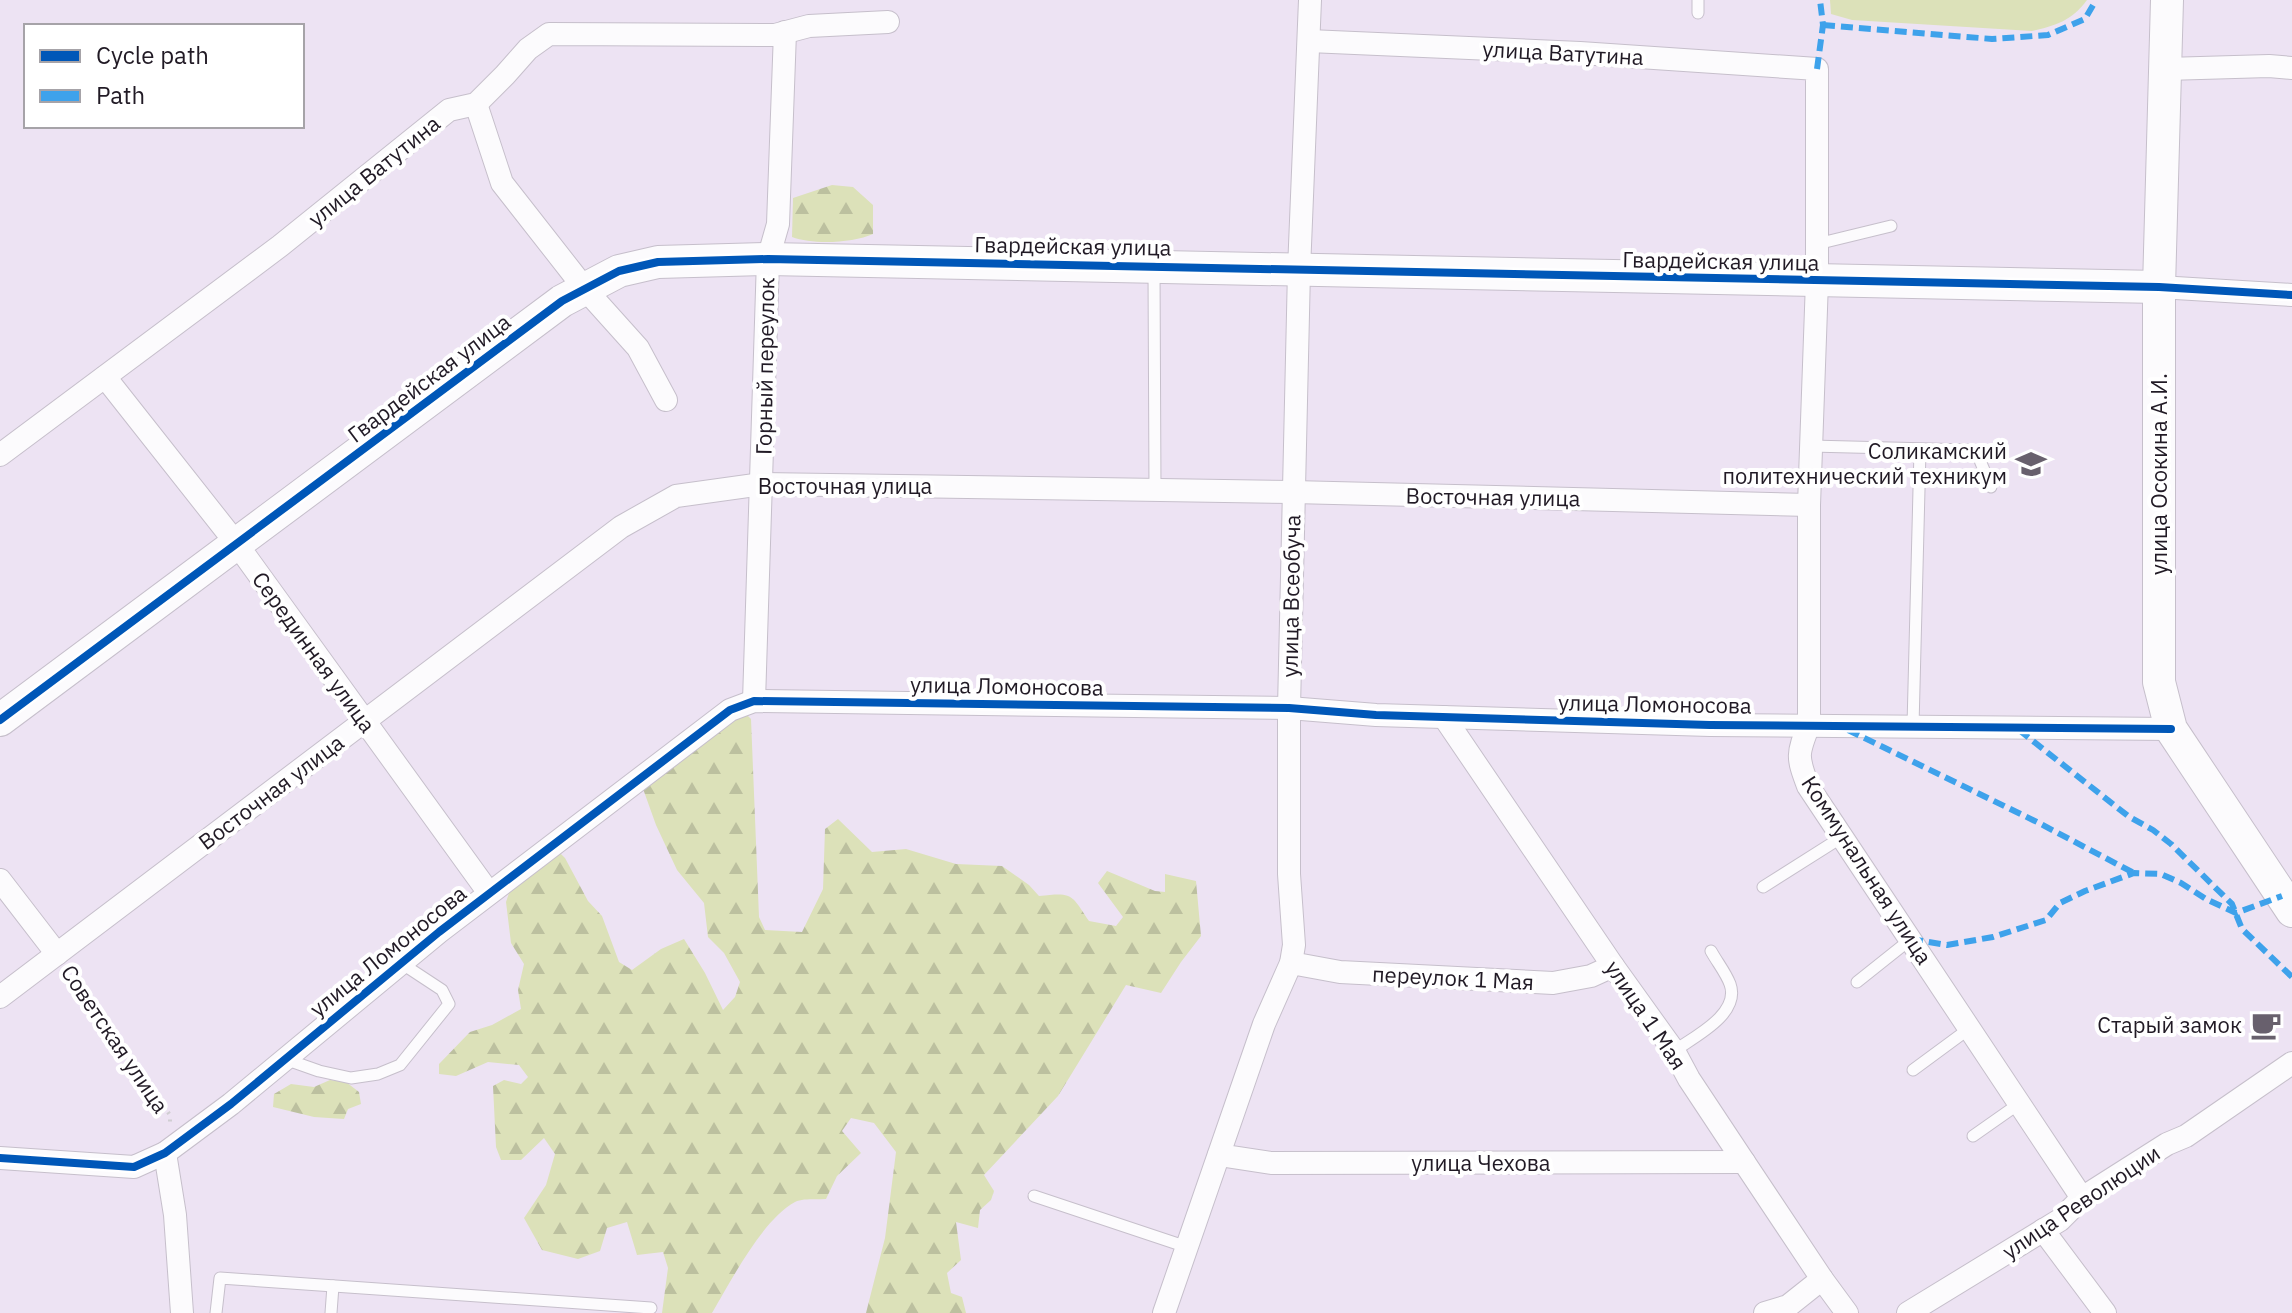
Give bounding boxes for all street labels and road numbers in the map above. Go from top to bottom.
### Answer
street label: улица Ватутина [1482,34,1645,71]
street label: улица Ватутина [302,108,446,233]
street label: Гвардейская улица [974,229,1172,262]
street label: Гвардейская улица [1622,244,1820,277]
street label: Горный переулок [748,277,781,455]
street label: Гвардейская улица [341,307,516,448]
street label: улица Осокина А.И. [2144,373,2173,575]
street label: Восточная улица [758,471,933,500]
street label: Восточная улица [1405,480,1581,513]
street label: улица Всеобуча [1275,514,1306,678]
street label: Серединная улица [246,565,383,738]
street label: улица Ломоносова [910,669,1104,702]
street label: улица Ломоносова [1558,687,1752,720]
street label: Восточная улица [192,727,349,856]
street label: Коммунальная улица [1796,770,1939,970]
street label: улица Ломоносова [303,878,472,1023]
street label: улица 1 Мая [1599,954,1694,1075]
street label: Советская улица [55,959,176,1119]
street label: переулок 1 Мая [1371,959,1535,996]
street label: улица Революции [1996,1138,2165,1265]
street label: улица Чехова [1411,1148,1551,1177]

